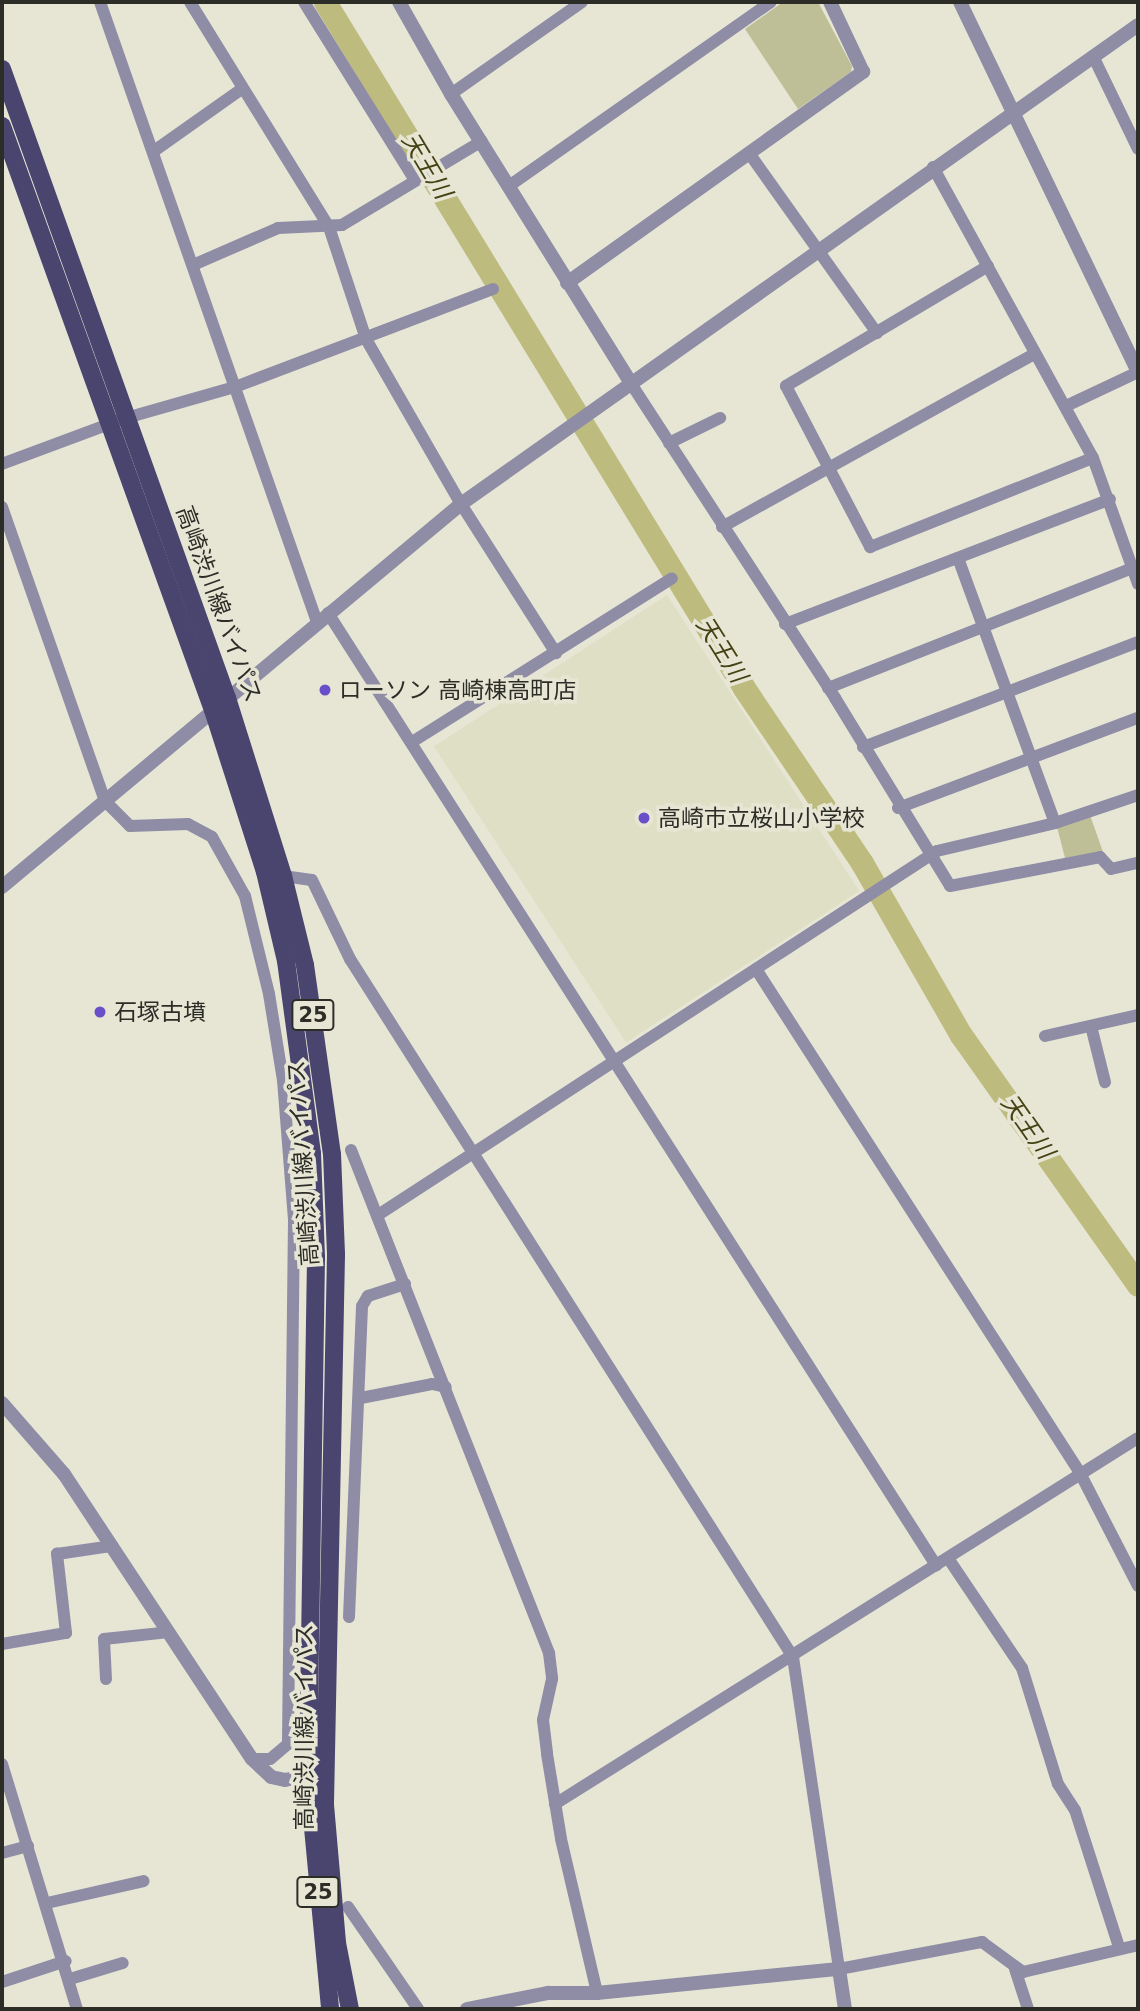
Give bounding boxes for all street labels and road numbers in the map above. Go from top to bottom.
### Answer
street label: 高崎渋川線バイパス [171,502,267,706]
road number: 25 [290,998,336,1032]
street label: 高崎渋川線バイパス [282,1059,324,1267]
street label: 高崎渋川線バイパス [290,1624,318,1830]
road number: 25 [295,1874,341,1910]

